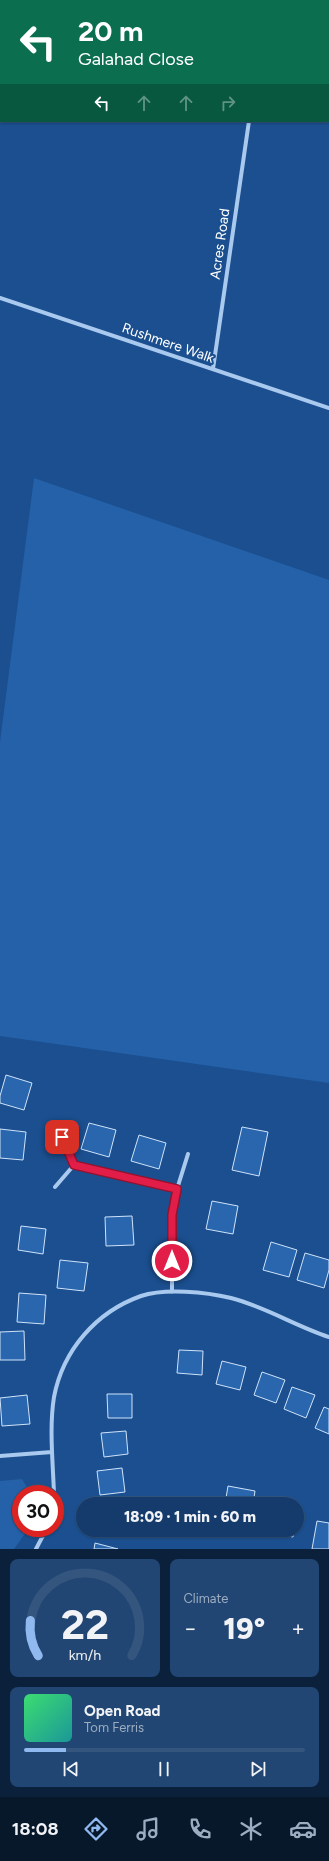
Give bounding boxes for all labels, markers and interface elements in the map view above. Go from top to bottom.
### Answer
text: 20 m [78,14,143,48]
icon: left [12,16,64,68]
text: Galahad Close [78,48,194,70]
icon: left [91,92,113,114]
icon: ahead [133,92,155,114]
icon: ahead [175,92,197,114]
icon: right [217,92,239,114]
street label: Acres Road [207,207,233,281]
street label: Rushmere Walk [120,319,216,367]
pin [45,1120,79,1154]
icon: arrive [51,1126,73,1148]
position arrow [151,1240,193,1282]
speed limit sign: 30 [12,1485,64,1537]
text: 18:09 · 1 min · 60 m [124,1508,256,1526]
text: Climate [184,1591,228,1606]
text: 22 [61,1599,109,1649]
text: 19° [223,1610,265,1647]
text: − [184,1615,197,1642]
text: + [291,1615,305,1642]
text: km/h [68,1646,101,1664]
text: Open Road [84,1702,161,1720]
text: Tom Ferris [84,1720,144,1735]
icon: previous [60,1758,82,1780]
icon: pause [153,1758,175,1780]
icon: next [247,1758,269,1780]
icon: directions [82,1815,110,1843]
icon: music [134,1815,162,1843]
icon: phone [186,1815,214,1843]
icon: climate [237,1815,265,1843]
icon: car [289,1815,317,1843]
text: 18:08 [12,1818,59,1840]

